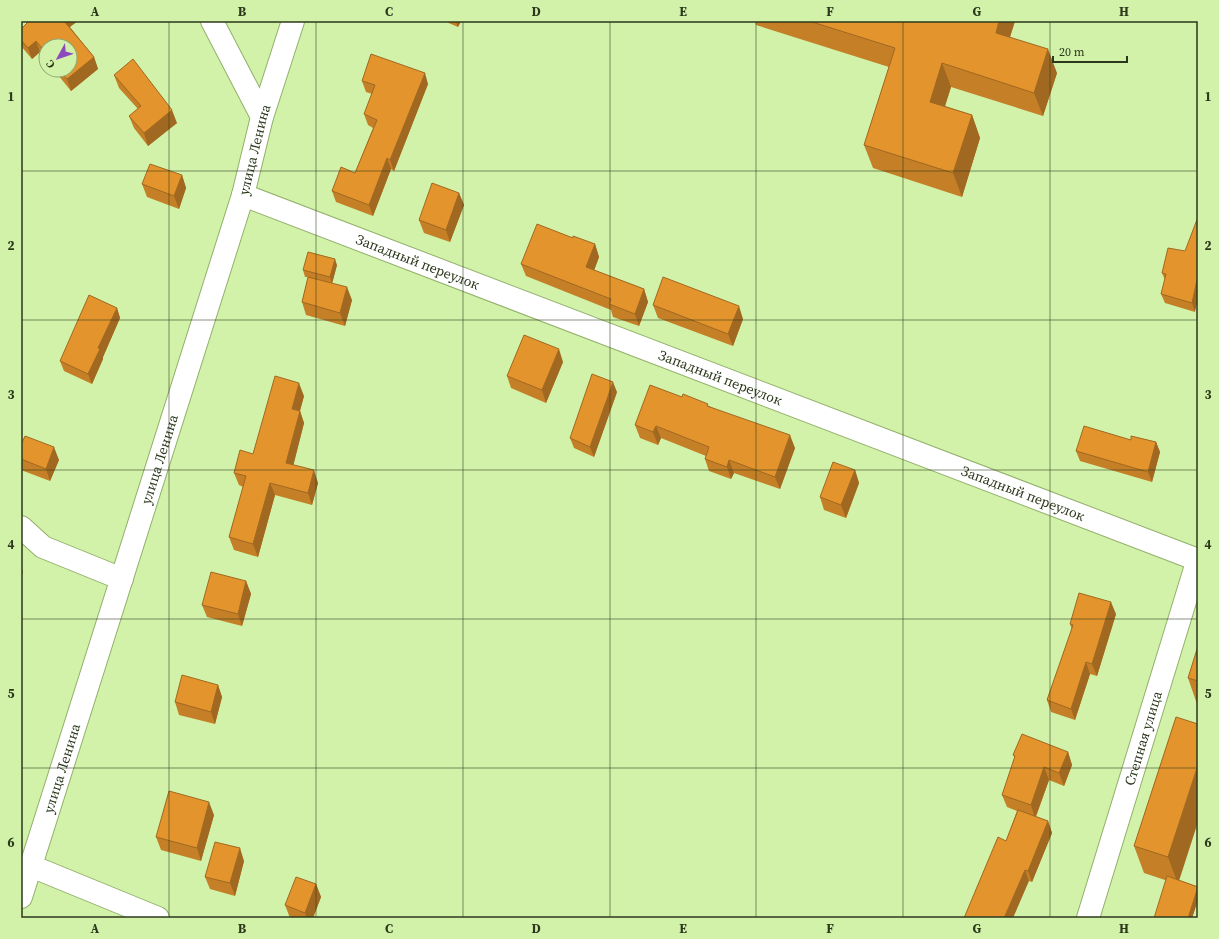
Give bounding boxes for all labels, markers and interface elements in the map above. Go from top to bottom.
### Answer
text: A [91,3,100,20]
text: B [238,3,247,20]
text: C [385,3,393,20]
text: D [531,3,541,20]
text: E [679,3,687,20]
text: F [826,3,834,20]
text: G [973,3,982,20]
text: H [1119,3,1129,20]
north arrow [38,38,78,78]
scale bar [1053,38,1127,64]
text: 20 m [1059,44,1085,60]
text: С [43,57,59,72]
text: 1 [7,88,15,105]
text: 1 [1204,88,1212,105]
street label: улица Ленина [233,101,276,197]
street label: Западный переулок [353,229,483,295]
text: 2 [7,237,15,254]
text: 2 [1204,237,1212,254]
street label: Западный переулок [656,345,785,410]
text: 3 [7,386,15,403]
text: 3 [1204,386,1212,403]
street label: улица Ленина [136,411,183,507]
street label: Западный переулок [958,460,1088,526]
text: 4 [7,536,15,553]
text: 4 [1204,536,1212,553]
text: 5 [7,685,15,702]
text: 5 [1204,685,1212,702]
street label: Степная улица [1119,688,1167,788]
street label: улица Ленина [38,720,86,816]
text: 6 [7,834,15,851]
text: 6 [1204,834,1212,851]
text: A [91,920,100,937]
text: B [238,920,247,937]
text: C [385,920,393,937]
text: D [531,920,541,937]
text: E [679,920,687,937]
text: F [826,920,834,937]
text: G [973,920,982,937]
text: H [1119,920,1129,937]

